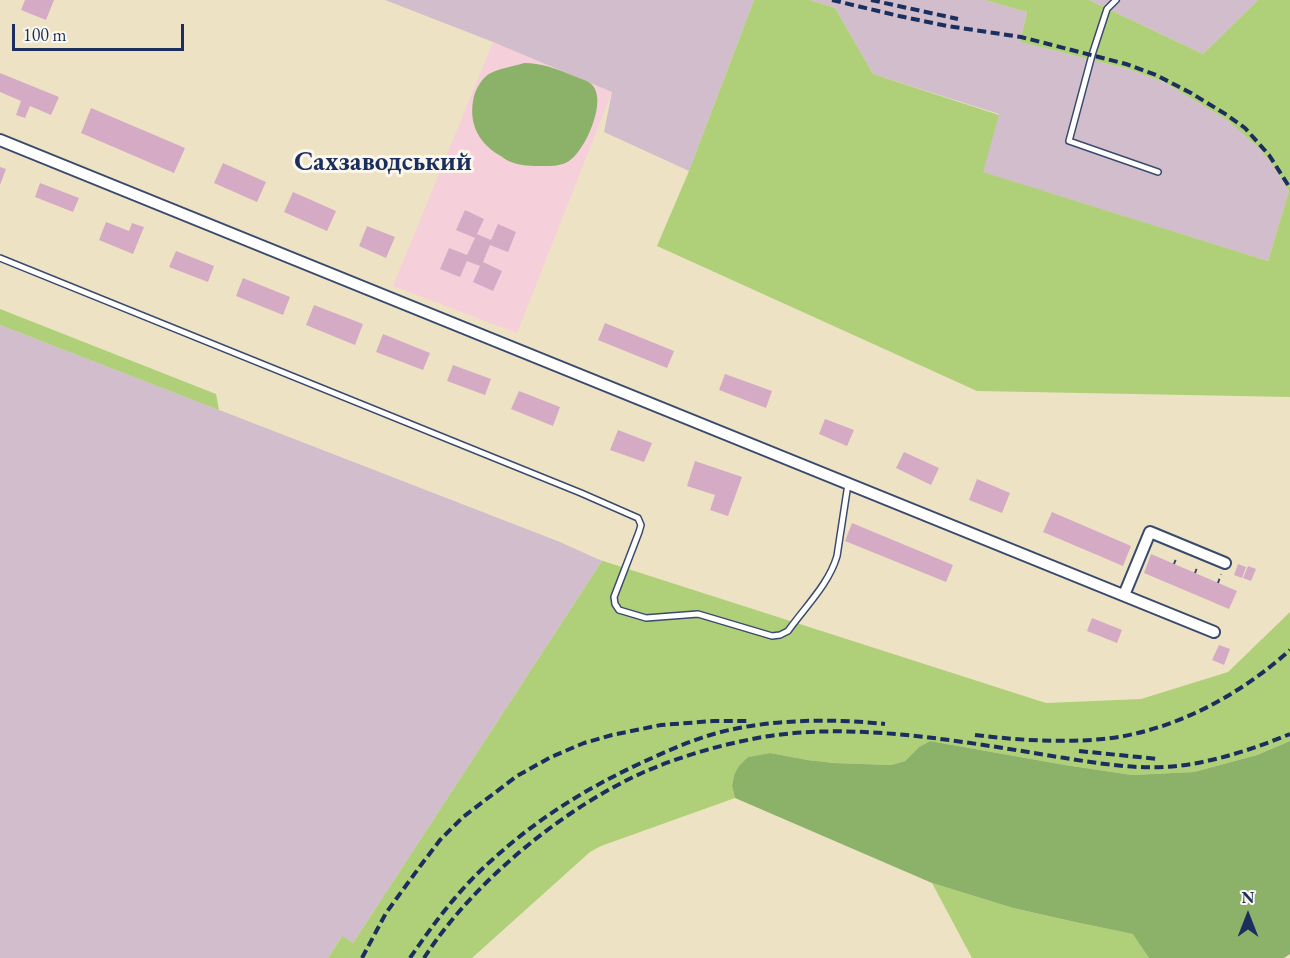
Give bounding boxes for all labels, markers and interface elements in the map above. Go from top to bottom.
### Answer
scale bar [15,12,188,50]
text: 100 m [23,23,67,46]
district label: Сахзаводський [294,147,472,179]
north arrow [1218,886,1278,946]
text: N [1242,887,1254,908]

